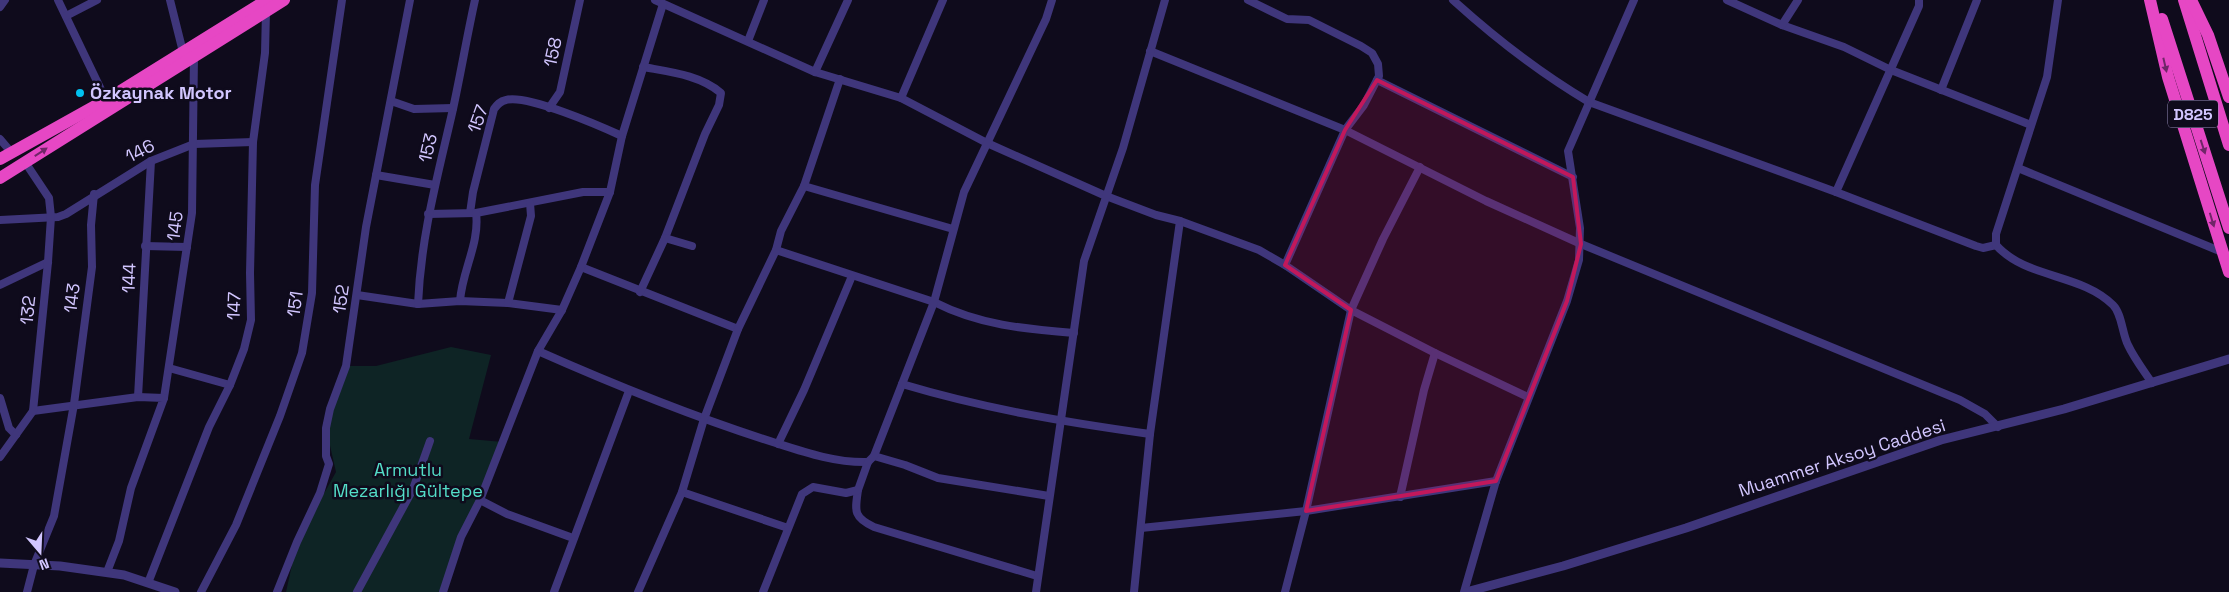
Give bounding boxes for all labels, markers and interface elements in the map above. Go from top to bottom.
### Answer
street label: 158 [538,35,567,69]
one-way arrow [2161,57,2169,72]
place label: Özkaynak Motor [90,81,232,104]
marker: Özkaynak Motor [74,87,86,99]
road number: D825 [2168,100,2218,128]
street label: 157 [462,102,493,136]
street label: 153 [413,131,442,165]
street label: 146 [121,134,158,168]
one-way arrow [2200,139,2207,154]
one-way arrow [34,147,48,157]
street label: 145 [161,210,188,242]
one-way arrow [2209,213,2217,228]
street label: 144 [116,263,141,293]
street label: 143 [58,282,85,314]
street label: 152 [327,283,354,315]
street label: 151 [281,290,308,318]
street label: 147 [222,291,245,321]
street label: 132 [15,294,40,326]
street label: Muammer Aksoy Caddesi [1735,413,1948,502]
park label: Armutlu Mezarlığı Gültepe [333,458,483,502]
north arrow [15,527,65,577]
text: N [37,554,52,574]

